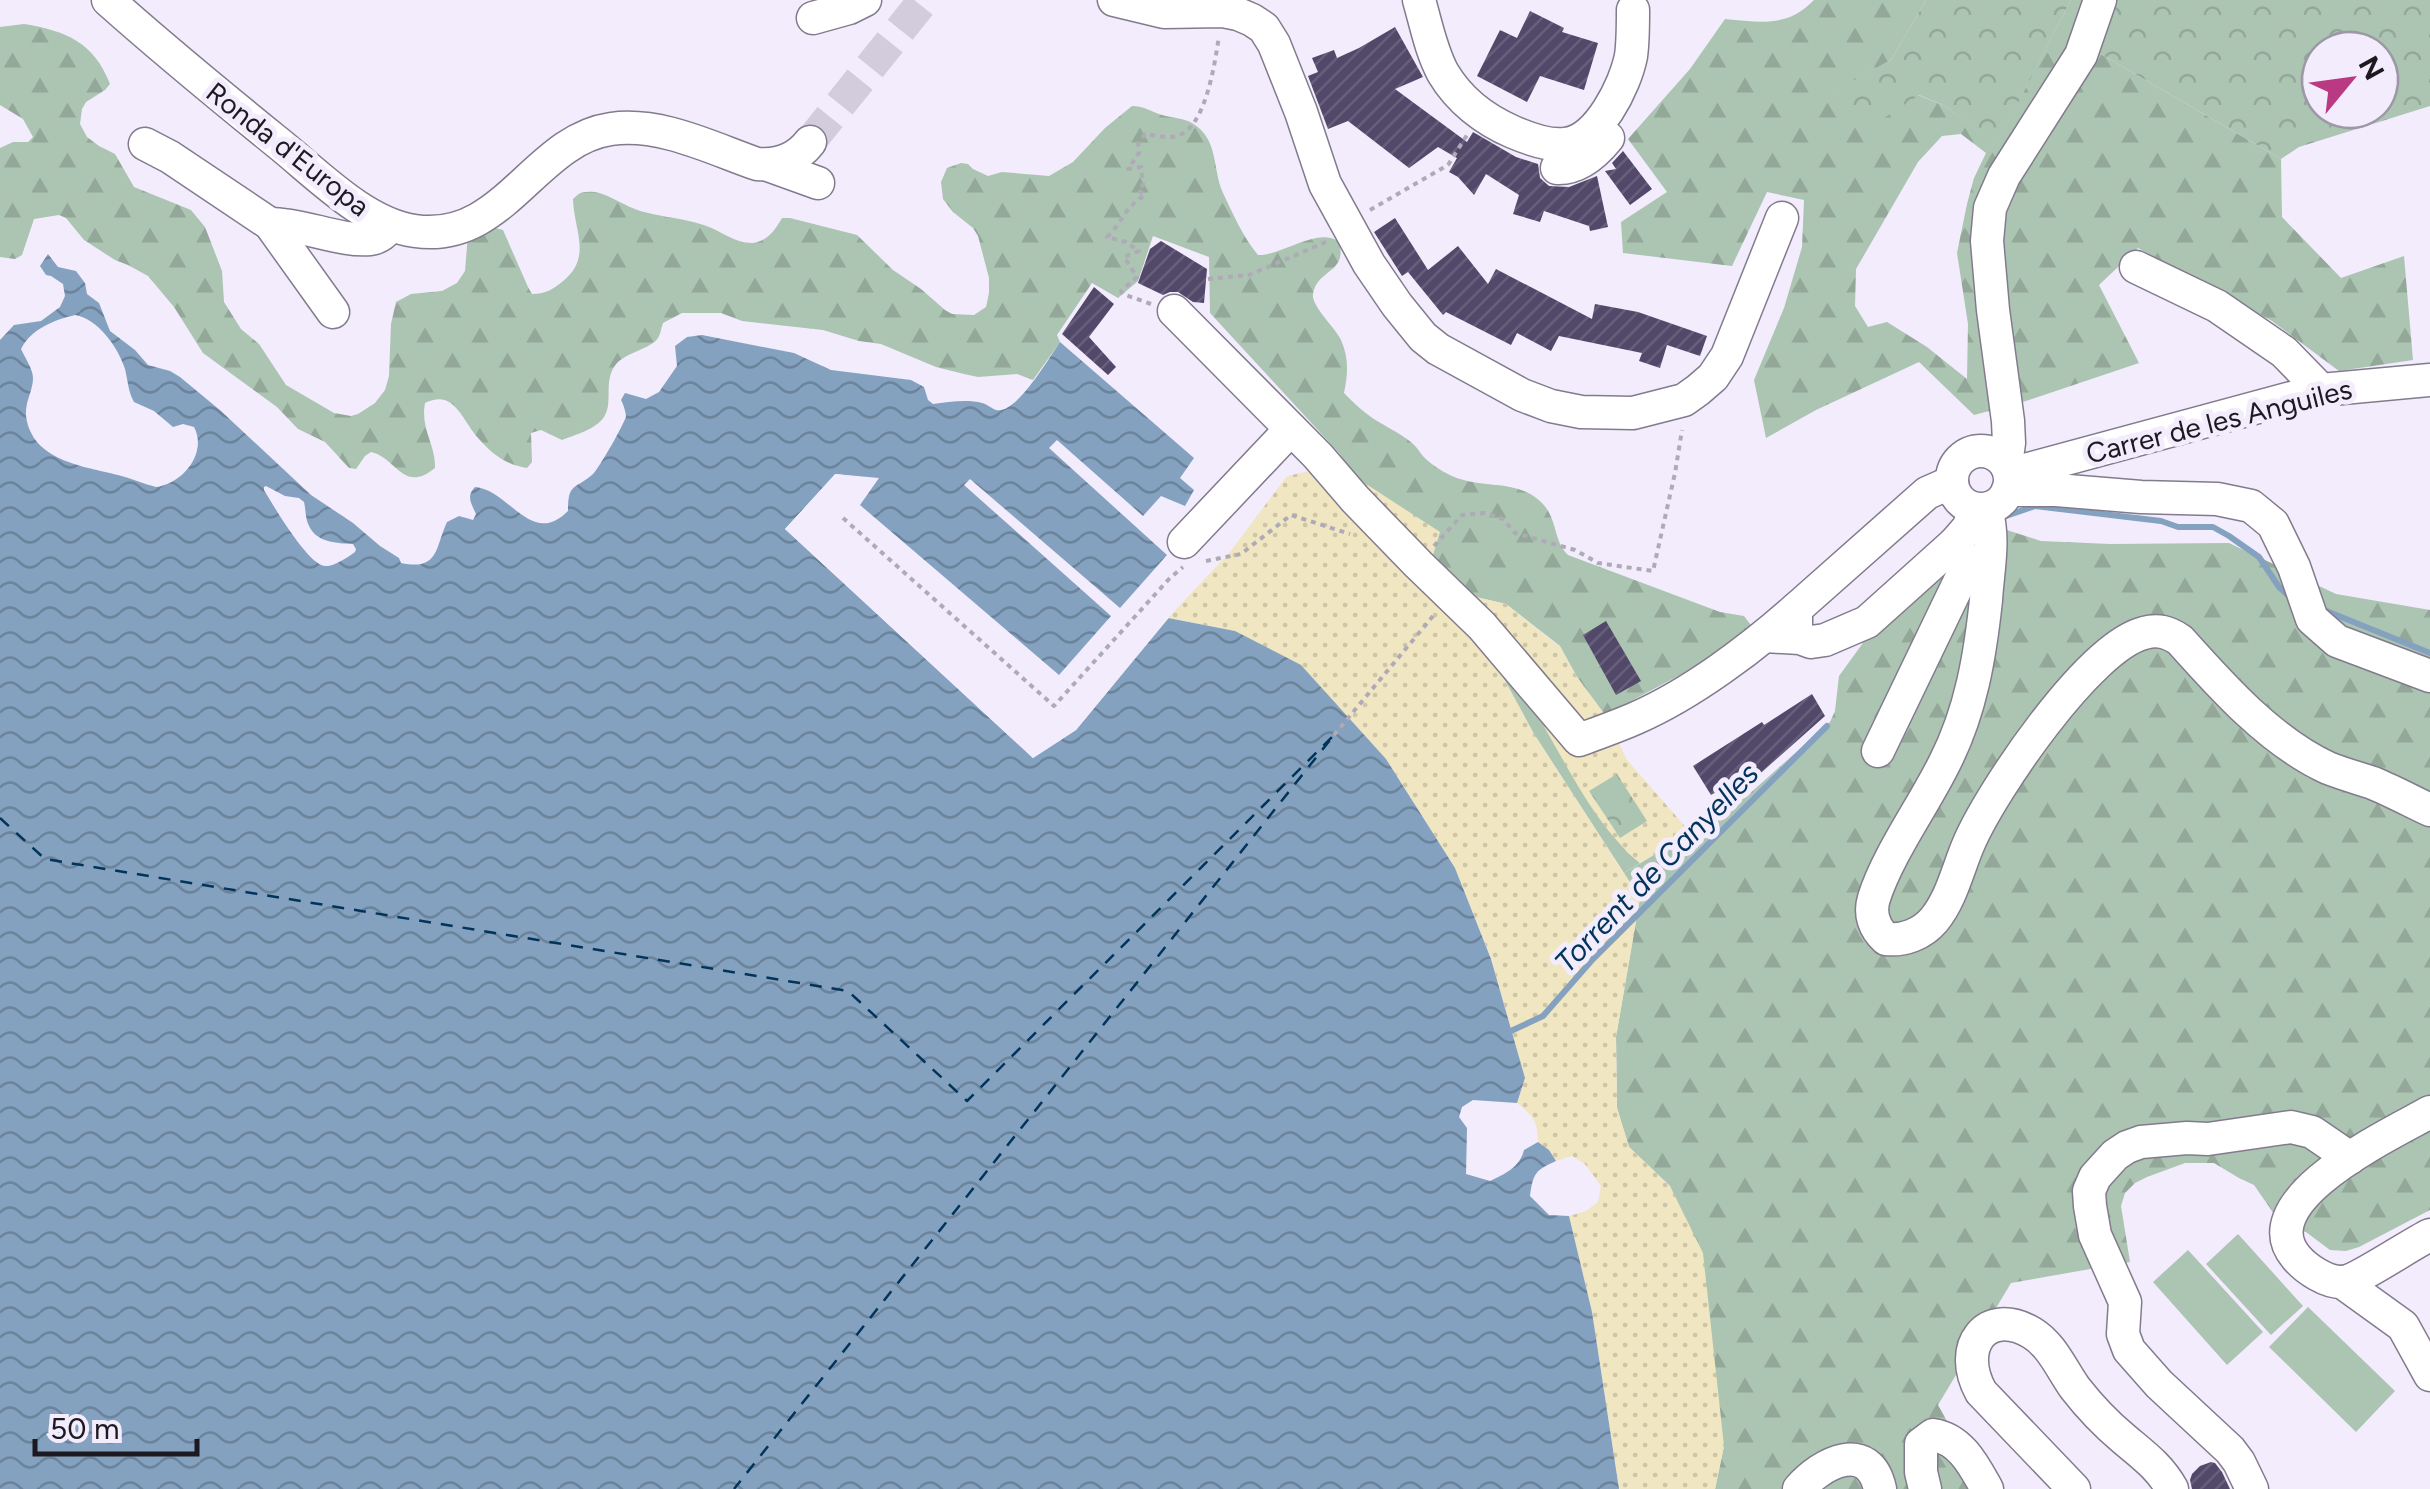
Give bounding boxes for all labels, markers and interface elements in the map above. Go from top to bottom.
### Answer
north arrow [2300,30,2400,130]
text: N [2352,50,2392,86]
street label: Ronda d'Europa [200,75,376,223]
street label: Carrer de les Anguiles [2083,372,2355,470]
water label: Torrent de Canyelles [1547,755,1766,980]
scale bar [35,1394,198,1456]
text: 50 m [50,1410,119,1447]

